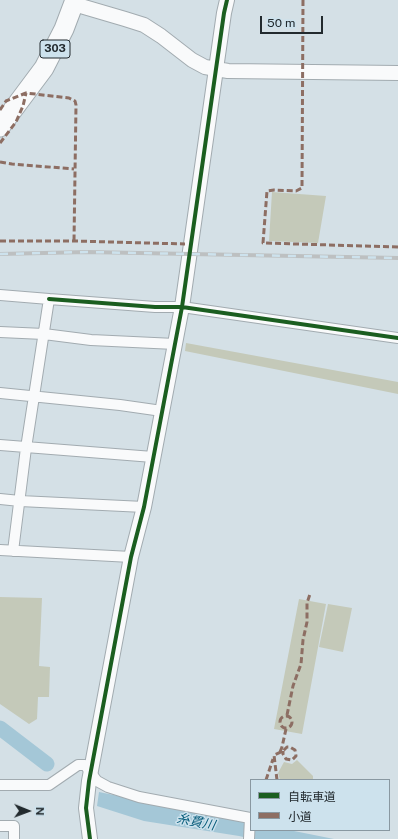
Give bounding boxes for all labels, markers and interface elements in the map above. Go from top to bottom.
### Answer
scale bar [262,8,325,34]
text: 50 m [267,16,295,30]
road number: 303 [40,40,70,58]
legend [250,779,390,831]
text: 自転車道 [288,790,336,804]
north arrow [8,791,48,831]
text: N [34,807,46,816]
text: 小道 [288,810,312,824]
water label: 糸貫川 [175,811,217,833]

